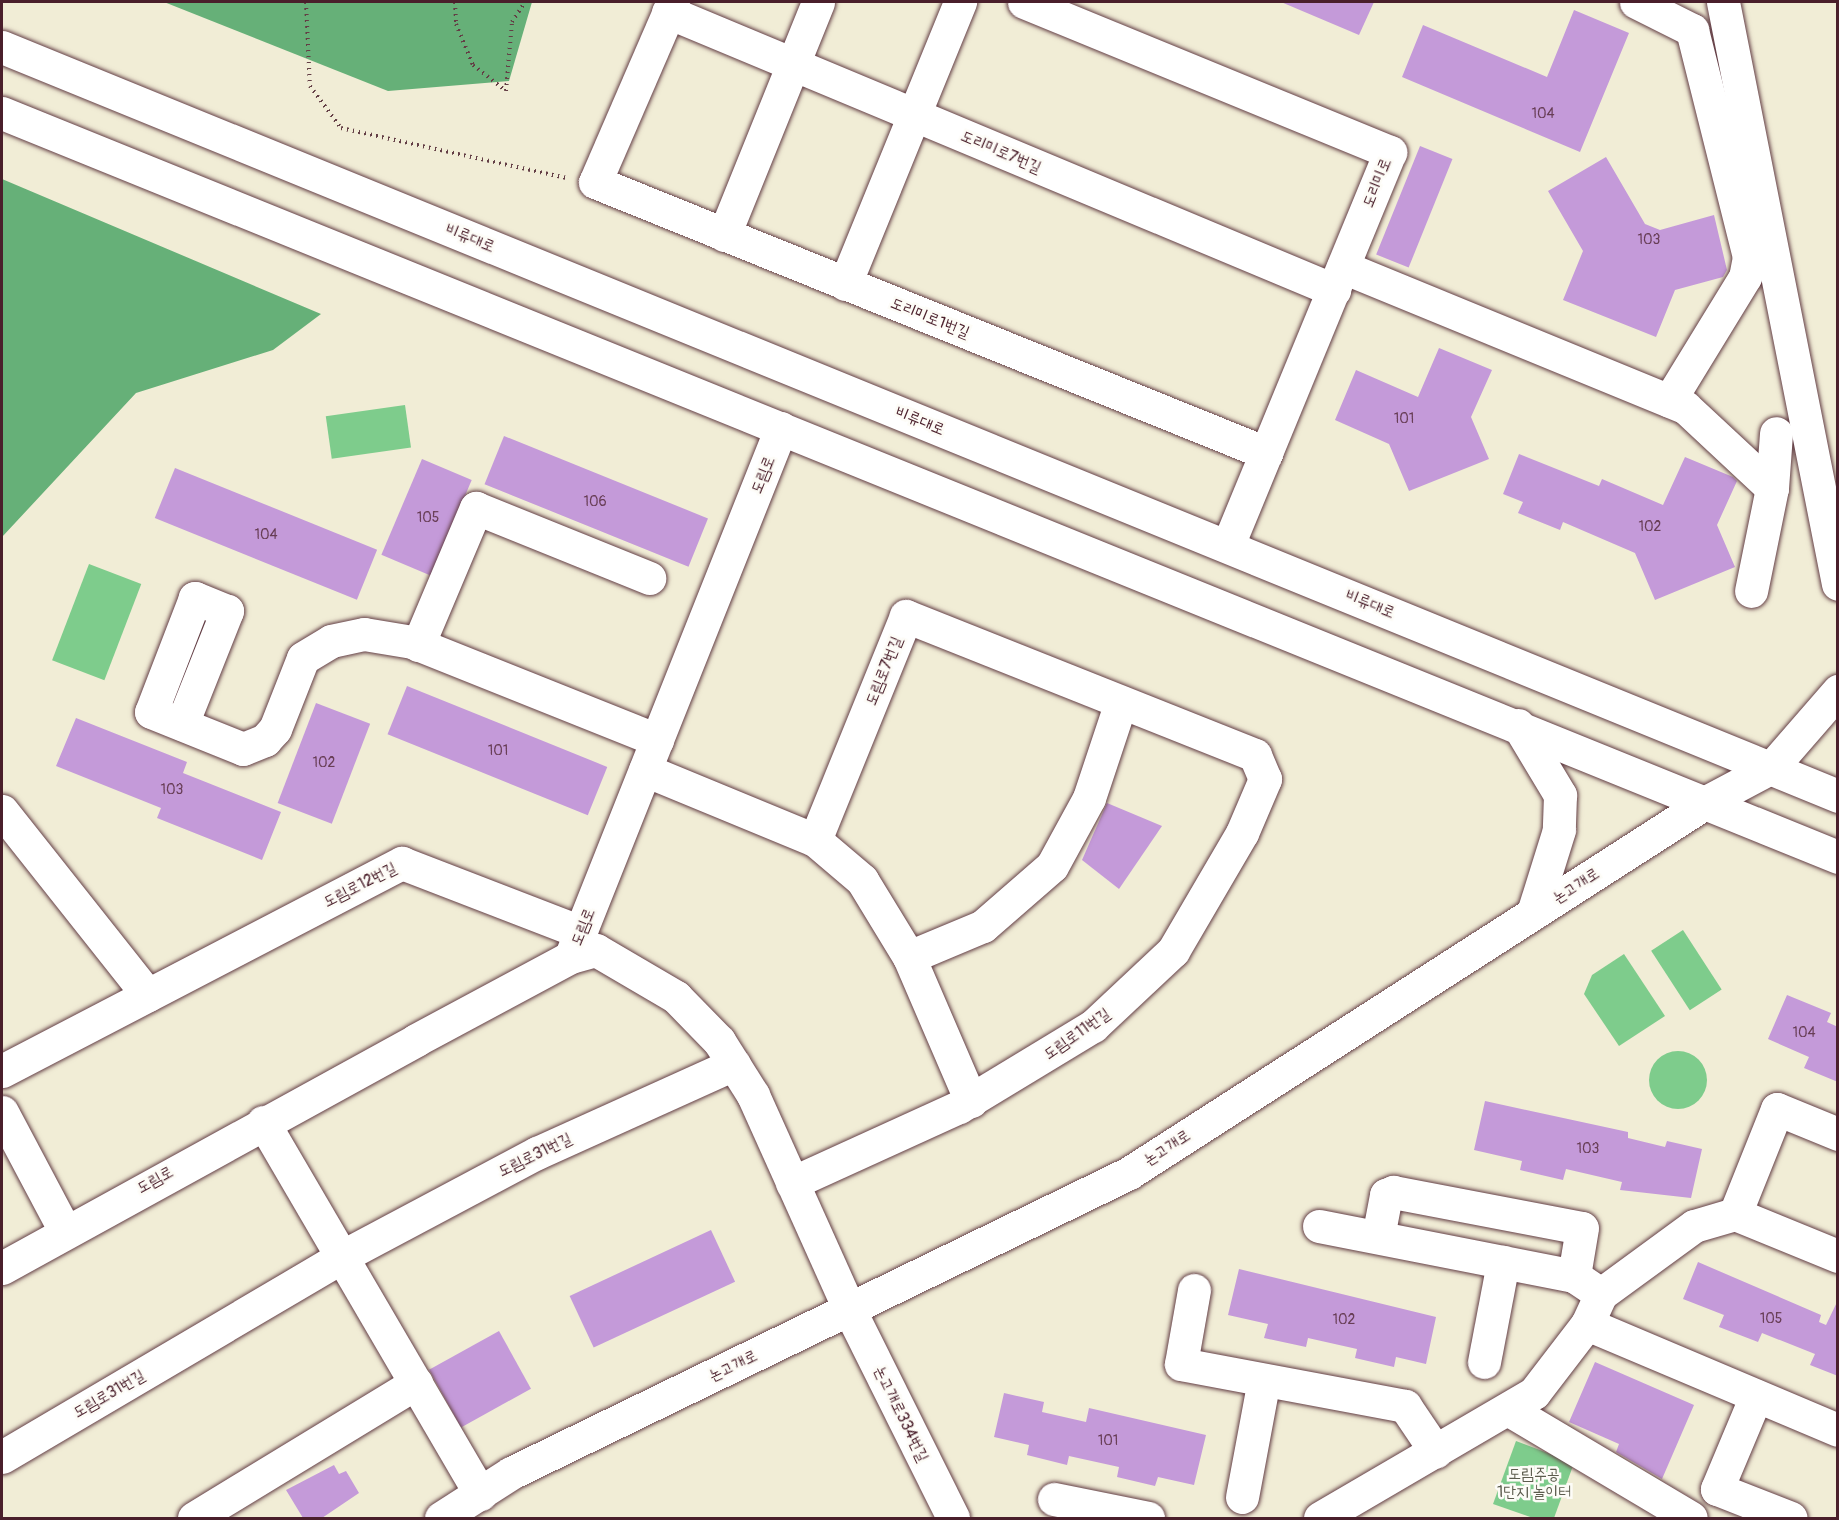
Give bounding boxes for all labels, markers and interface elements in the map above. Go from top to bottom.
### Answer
house number: 104 [1531,106,1555,122]
street label: 도리미로7번길 [958,126,1044,178]
street label: 도리미로 [1358,156,1396,210]
street label: 비류대로 [443,219,497,257]
house number: 103 [1638,232,1660,248]
street label: 도리미로1번길 [888,293,972,343]
street label: 비류대로 [893,402,947,440]
house number: 101 [1394,411,1414,427]
street label: 도림로 [747,453,779,497]
house number: 106 [583,494,607,510]
house number: 105 [417,510,439,526]
house number: 102 [1639,519,1661,535]
house number: 104 [254,527,278,543]
street label: 비류대로 [1343,585,1397,623]
street label: 도림로7번길 [861,634,907,708]
house number: 101 [488,743,508,759]
house number: 102 [313,755,335,771]
house number: 103 [161,782,183,798]
street label: 도림로12번길 [320,858,400,912]
street label: 논고개로 [1549,864,1603,908]
street label: 도림로 [567,905,599,949]
street label: 도림로11번길 [1040,1004,1114,1064]
house number: 104 [1792,1025,1816,1041]
street label: 논고개로 [1140,1126,1194,1170]
street label: 도림로31번길 [495,1129,575,1181]
house number: 103 [1577,1141,1599,1157]
street label: 도림로 [133,1162,177,1198]
house number: 105 [1760,1311,1782,1327]
house number: 102 [1333,1312,1355,1328]
street label: 논고개로 [706,1346,760,1386]
street label: 논고개로334번길 [869,1363,933,1465]
street label: 도림로31번길 [70,1366,148,1422]
house number: 101 [1098,1433,1118,1449]
park label: 도림주공 1단지 놀이터 [1497,1464,1571,1502]

